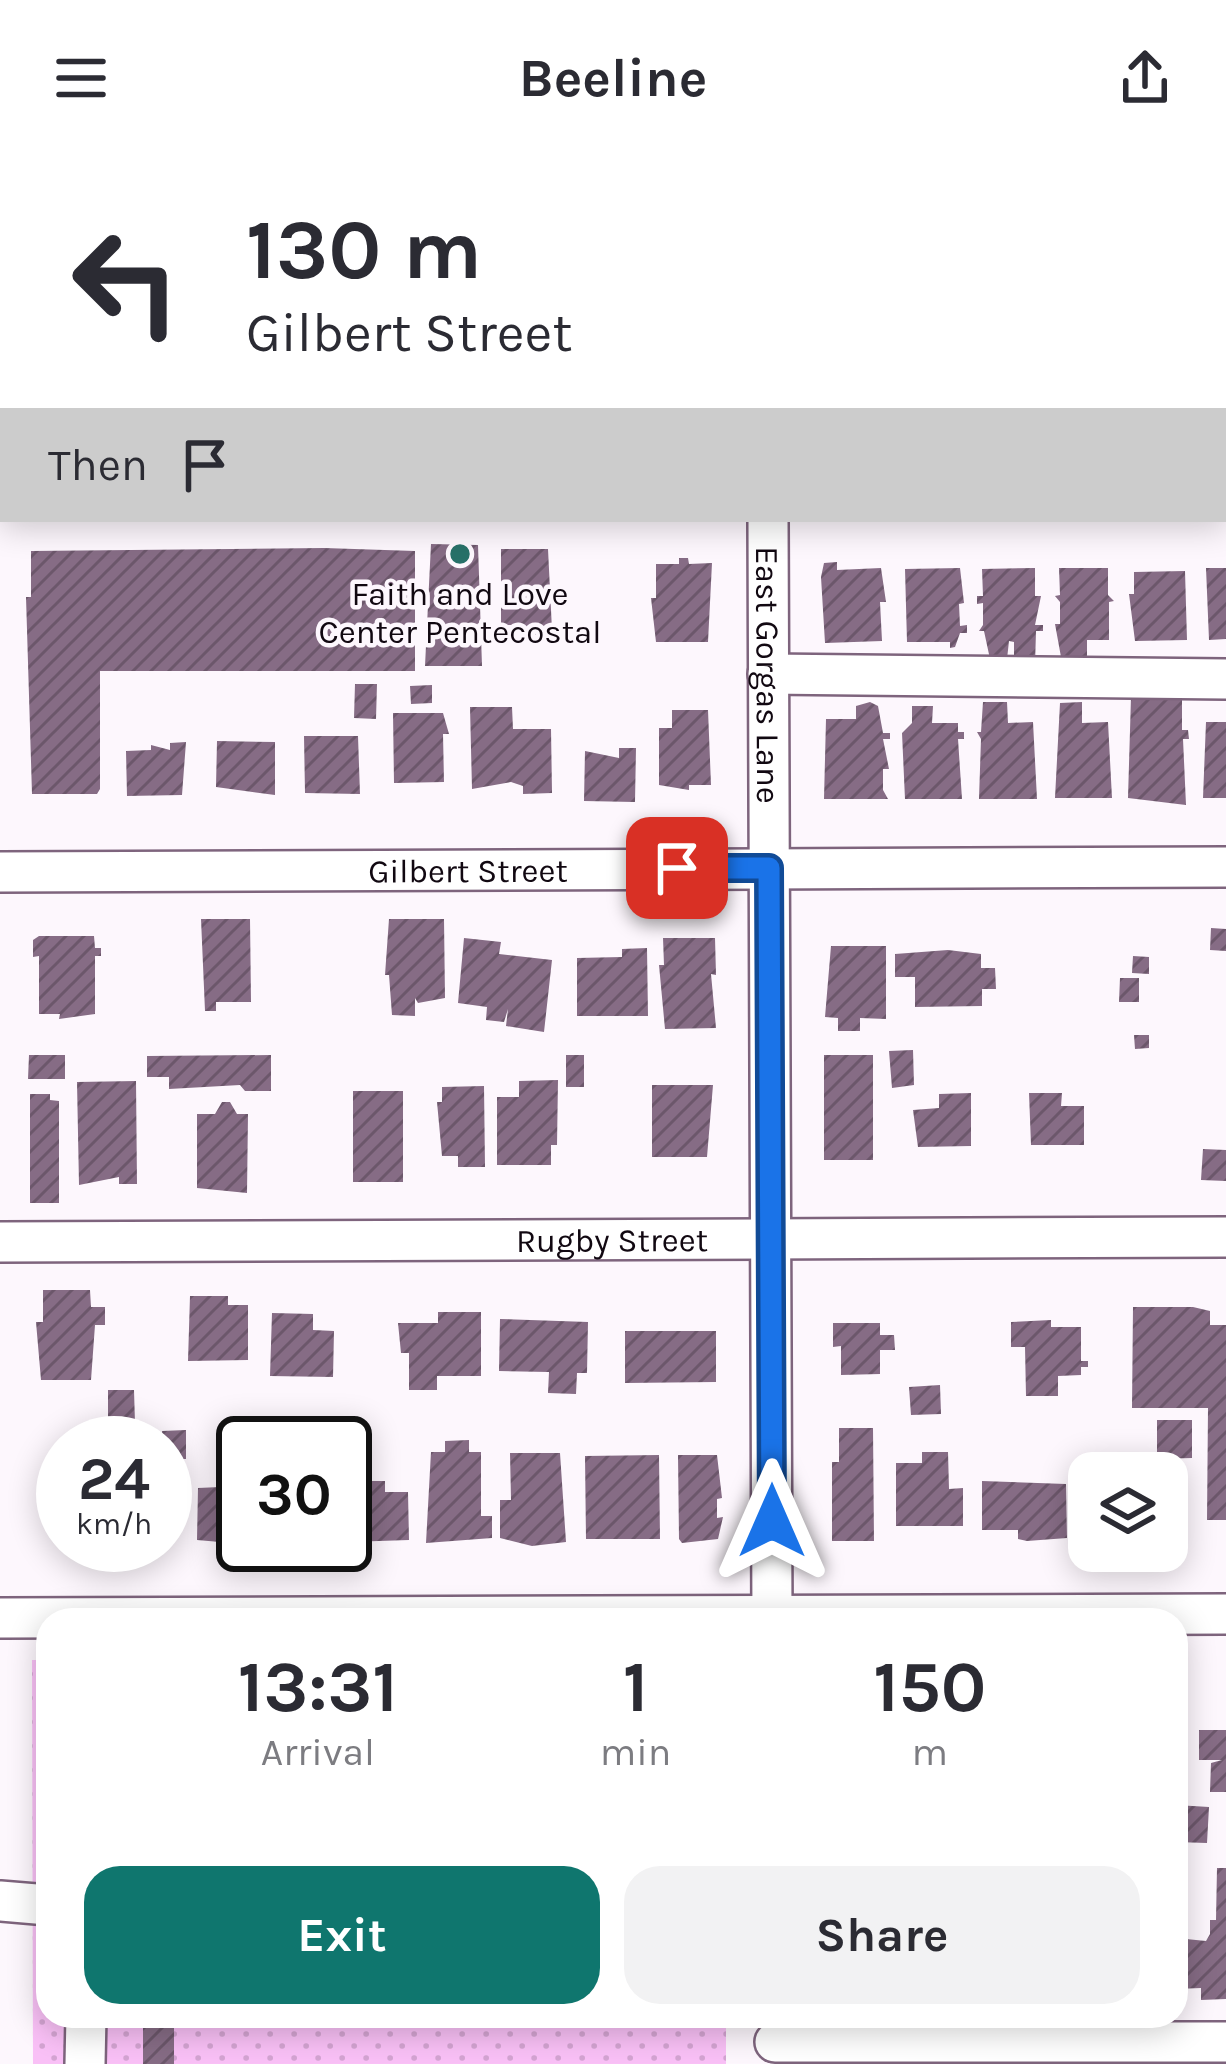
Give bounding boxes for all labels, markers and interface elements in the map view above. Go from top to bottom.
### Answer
icon: menu [48,45,114,111]
icon: share [1112,45,1178,111]
text: Beeline [519,46,707,110]
text: 130 m [246,201,482,299]
icon: left [48,204,204,360]
text: Gilbert Street [246,301,573,365]
icon: arrive [172,432,238,498]
text: Then [48,439,148,491]
marker: Faith and Love Center Pentecostal [447,541,473,567]
street label: East Gorgas Lane [748,546,787,804]
place label: Faith and Love Center Pentecostal [319,575,601,651]
pin [626,817,728,919]
icon: arrive [644,835,710,901]
street label: Gilbert Street [368,852,568,890]
street label: Rugby Street [516,1221,708,1260]
speed limit sign: 30 [216,1416,372,1572]
text: 24 [78,1444,150,1514]
map controls [1068,1452,1188,1572]
button: layers [1068,1452,1188,1572]
position arrow [709,1458,835,1584]
text: km/h [76,1506,152,1542]
text: 13:31 [238,1645,398,1729]
text: 1 [623,1645,648,1729]
text: 150 [873,1645,986,1729]
text: Arrival [261,1729,375,1775]
text: min [600,1729,671,1775]
text: m [911,1729,948,1775]
button: Exit [84,1866,600,2004]
button: Share [624,1866,1140,2004]

